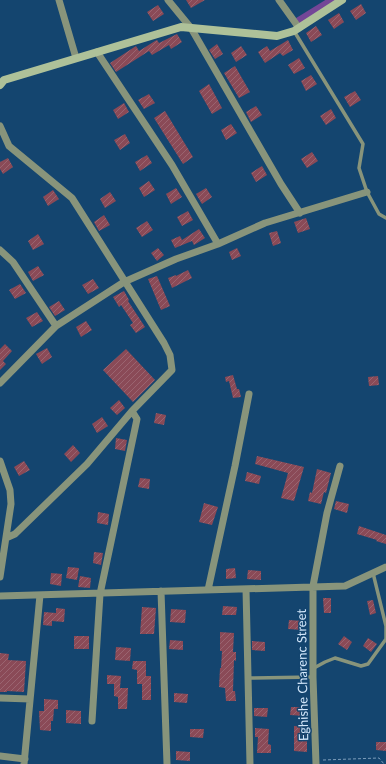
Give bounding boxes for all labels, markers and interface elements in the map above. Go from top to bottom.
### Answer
street label: Eghishe Charenc Street [293,608,311,741]

